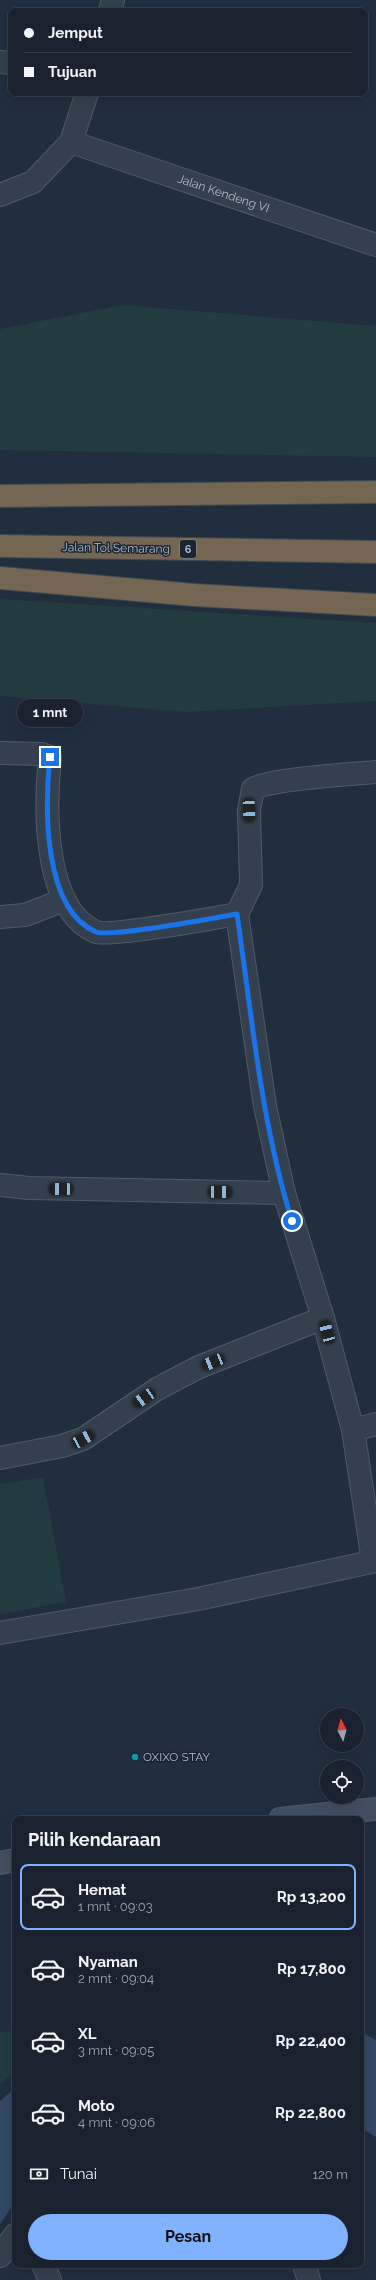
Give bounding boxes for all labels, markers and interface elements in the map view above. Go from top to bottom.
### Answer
text: Jemput [48,24,103,42]
text: Tujuan [48,63,97,81]
street label: Jalan Kendeng VI [176,171,271,216]
street label: Jalan Tol Semarang [62,540,170,556]
road number: 6 [180,540,196,558]
callout: 1 mnt [17,699,83,727]
text: 1 mnt [33,705,67,720]
route end [41,748,59,766]
car [243,798,255,822]
car [49,1183,73,1195]
car [208,1186,232,1198]
route start [283,1212,301,1230]
car [318,1319,336,1345]
car [200,1352,226,1372]
car [131,1386,157,1410]
car [70,1428,96,1450]
north arrow [320,1708,364,1752]
map controls [320,1708,364,1804]
place label: OXIXO STAY [143,1750,210,1764]
marker: OXIXO STAY [130,1752,140,1762]
button: locate [320,1760,364,1804]
text: Pilih kendaraan [28,1829,161,1850]
icon: car [30,1879,66,1915]
text: Hemat [78,1881,126,1899]
text: Rp 13,200 [277,1888,346,1906]
text: 1 mnt · 09:03 [78,1899,153,1914]
icon: car [30,1951,66,1987]
text: Nyaman [78,1953,138,1971]
text: Rp 17,800 [277,1960,346,1978]
text: 2 mnt · 09:04 [78,1971,154,1986]
icon: car [30,2023,66,2059]
text: XL [78,2025,96,2043]
text: Rp 22,400 [276,2032,346,2050]
text: 3 mnt · 09:05 [78,2043,154,2058]
icon: car [30,2095,66,2131]
text: Moto [78,2097,115,2115]
text: Rp 22,800 [275,2104,346,2122]
text: 4 mnt · 09:06 [78,2115,155,2130]
icon: cash [28,2163,50,2185]
text: Tunai [60,2165,97,2183]
text: 120 m [312,2167,348,2182]
button: Pesan [28,2214,348,2260]

